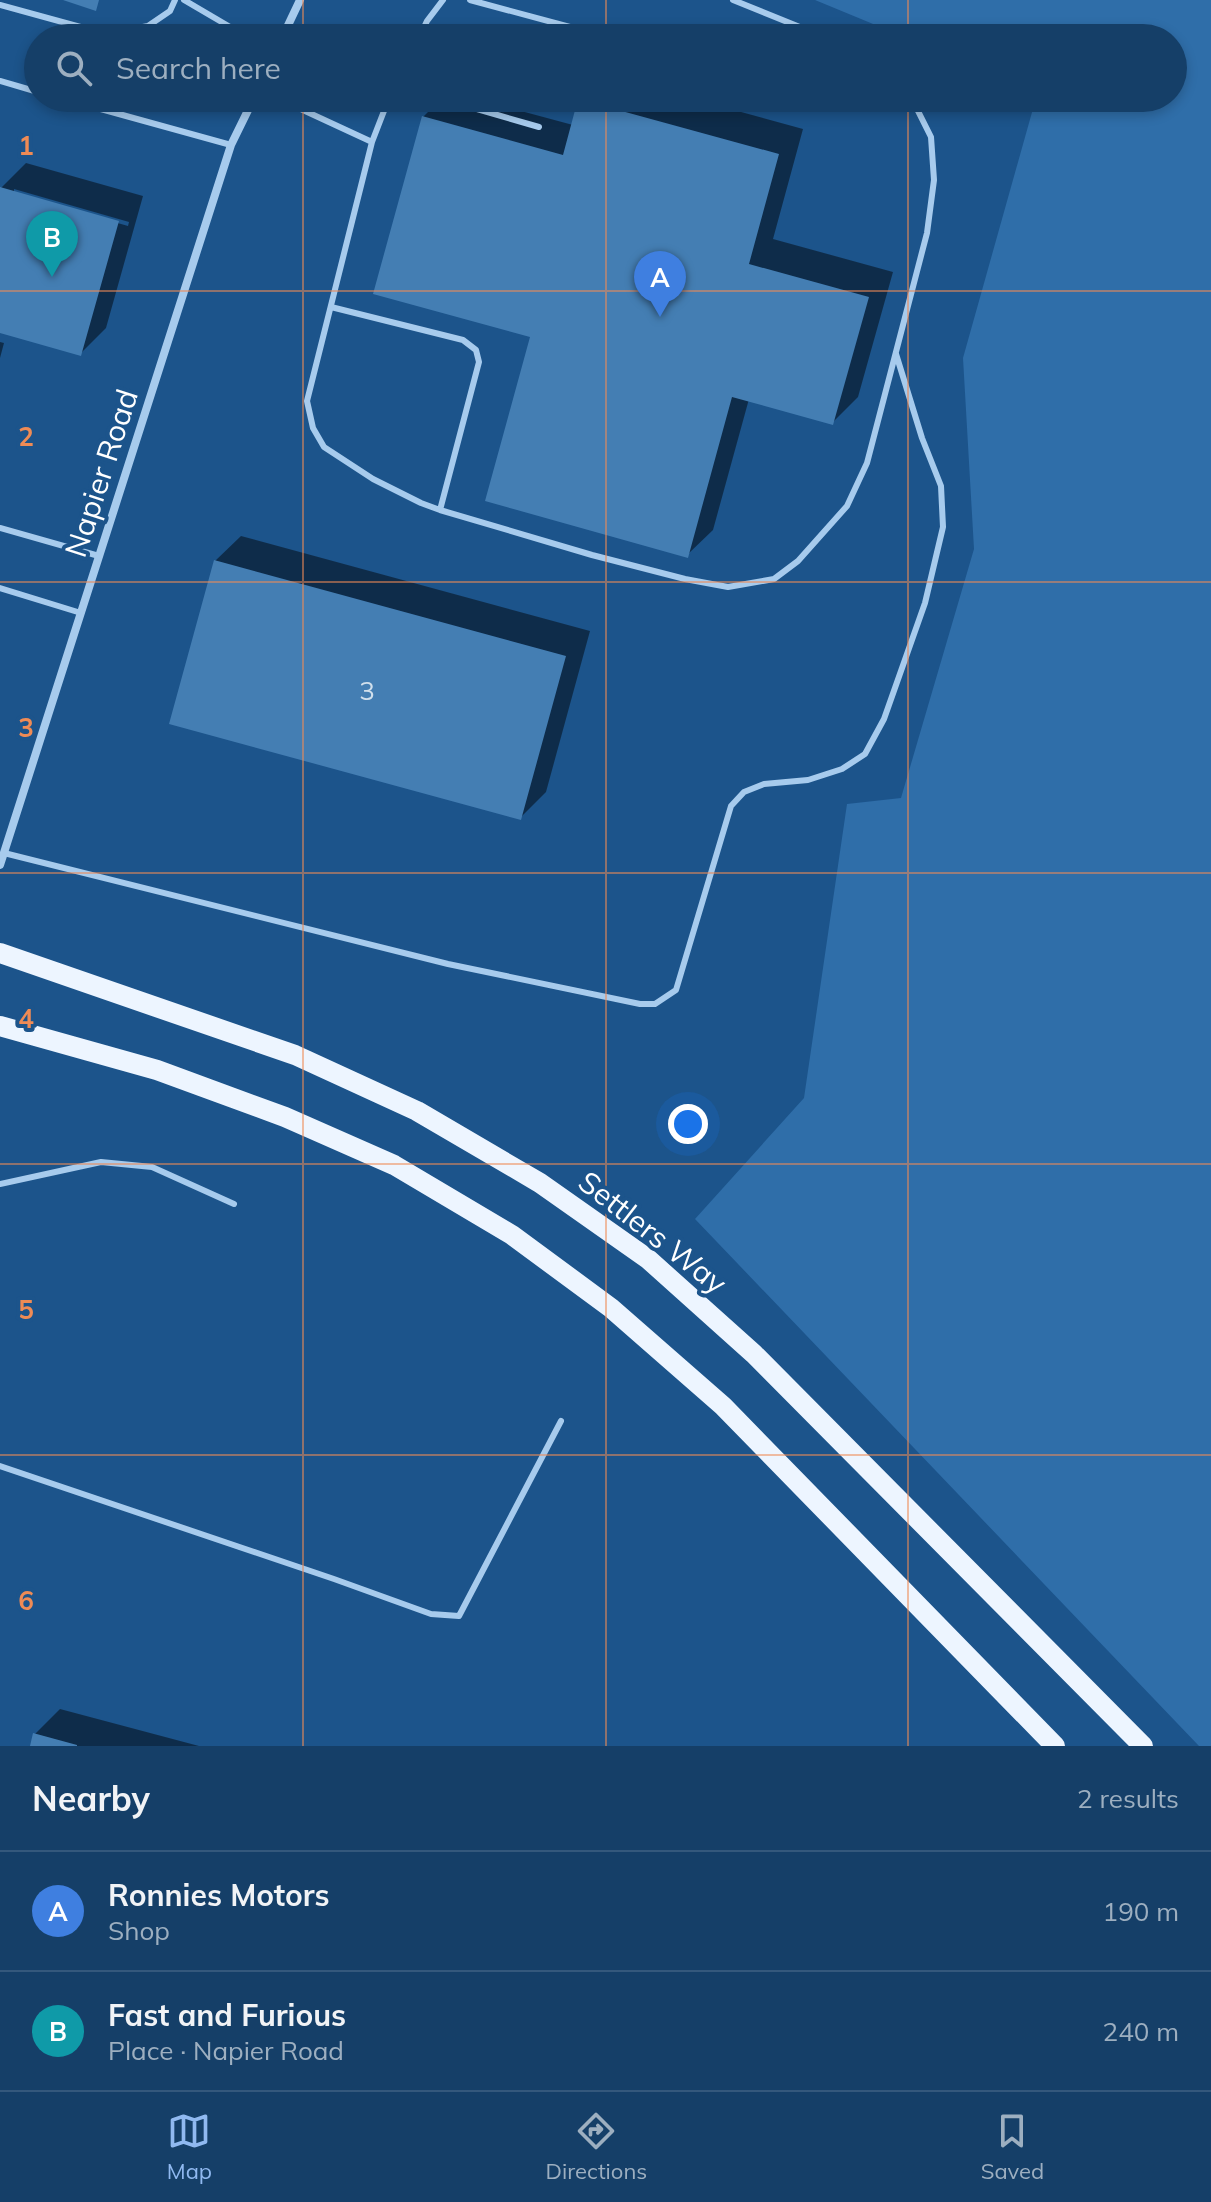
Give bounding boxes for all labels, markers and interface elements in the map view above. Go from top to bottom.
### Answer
search box [24,24,1187,112]
icon: search [52,46,96,90]
text: Search here [116,49,281,87]
text: 1 [18,129,34,162]
pin: B [26,211,78,277]
pin: A [634,251,686,317]
street label: Napier Road [56,384,146,562]
text: 2 [18,420,34,453]
house number: 3 [359,674,375,707]
text: 3 [18,711,34,744]
text: 4 [18,1002,34,1035]
your location [668,1104,708,1144]
street label: Settlers Way [571,1162,735,1302]
text: 5 [18,1293,34,1326]
text: 6 [18,1584,34,1617]
text: Nearby [32,1777,150,1820]
text: 2 results [1077,1782,1179,1815]
text: Ronnies Motors [108,1876,330,1914]
text: A [48,1895,68,1928]
text: 190 m [1103,1895,1179,1928]
text: Shop [108,1914,170,1947]
text: Fast and Furious [108,1996,346,2034]
text: B [49,2015,67,2048]
text: 240 m [1103,2015,1179,2048]
text: Place · Napier Road [108,2034,344,2067]
tab: Map [167,2109,212,2185]
tab: Directions [546,2109,647,2185]
tab: Saved [981,2109,1044,2185]

